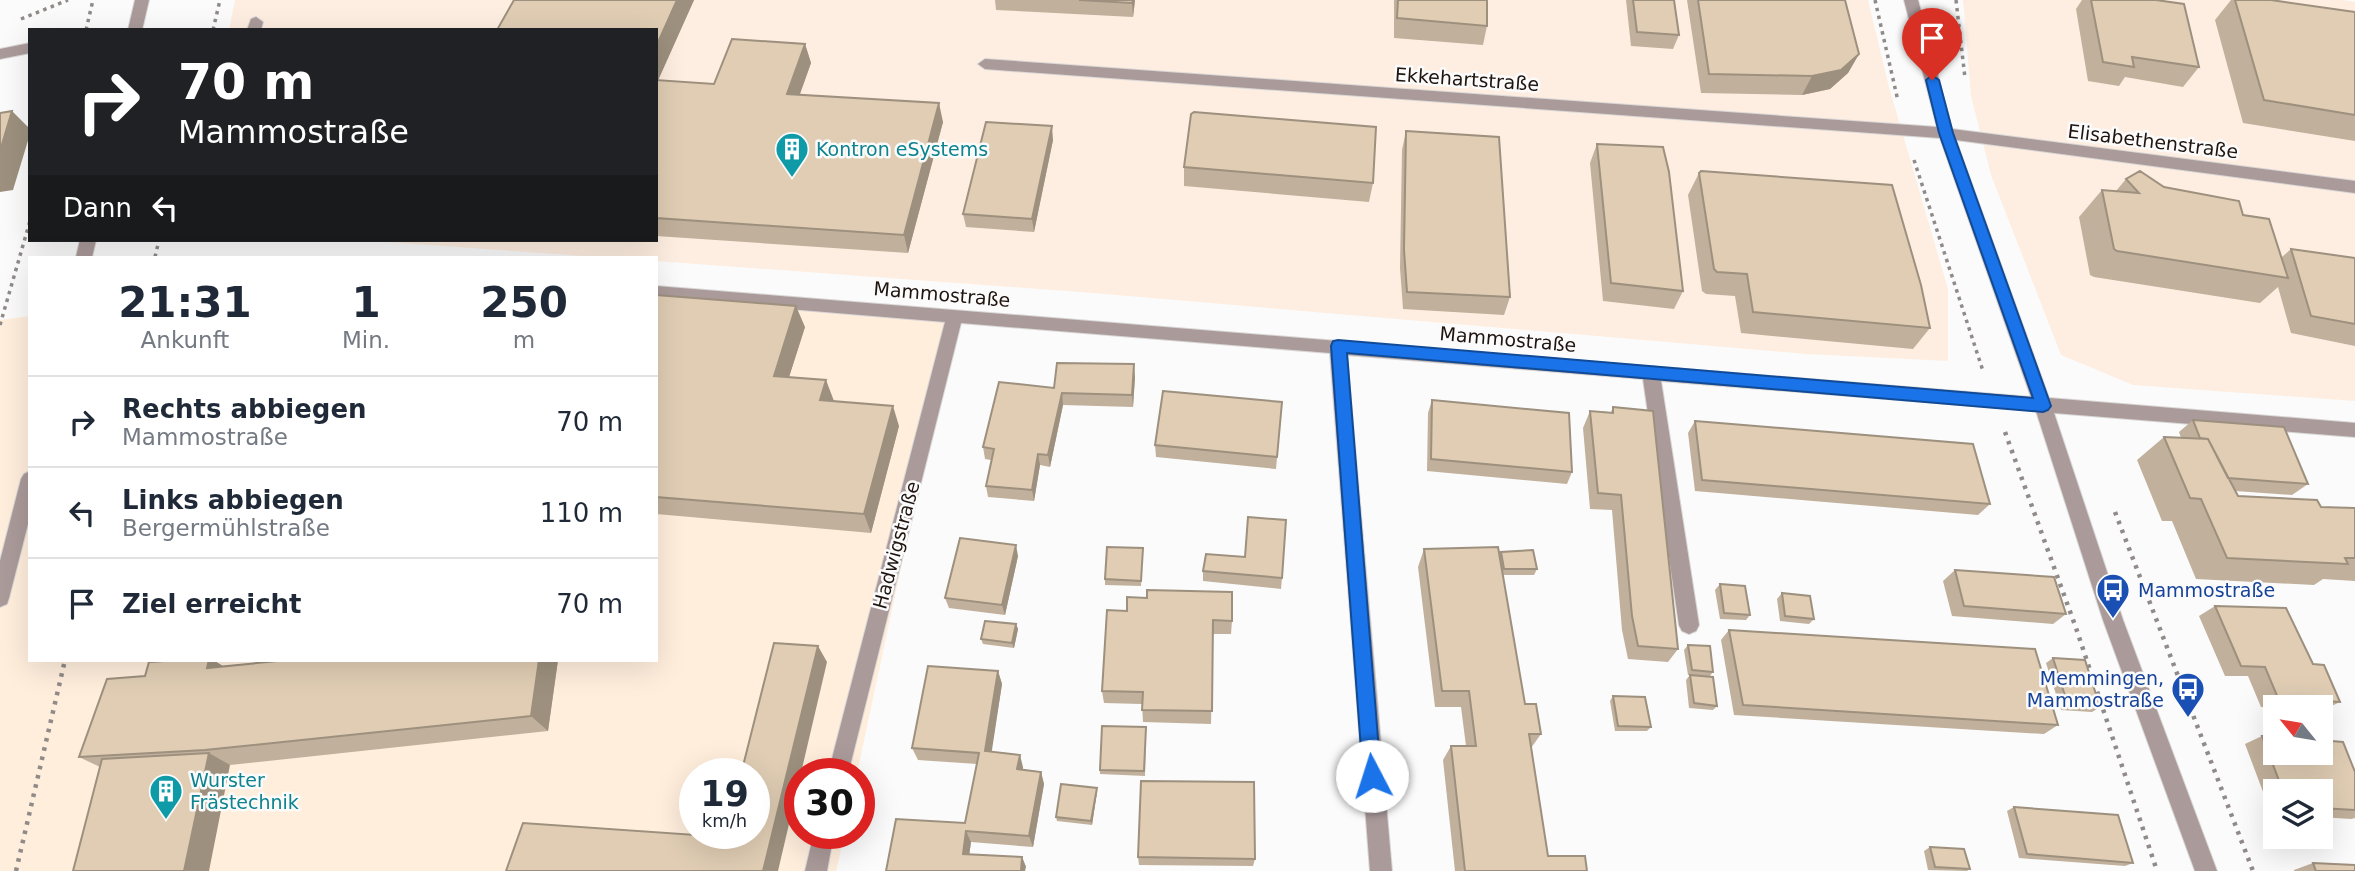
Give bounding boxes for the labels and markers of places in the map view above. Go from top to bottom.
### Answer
pin [1902,8,1962,80]
building icon: Kontron eSystems [773,130,811,179]
place label: Kontron eSystems [816,138,988,160]
bus stop icon: Mammostraße [2094,571,2132,620]
place label: Mammostraße [2138,579,2275,601]
place label: Memmingen, Mammostraße [2027,667,2164,711]
bus stop icon: Memmingen, Mammostraße [2169,670,2207,719]
place label: Wurster Frästechnik [190,769,299,813]
building icon: Wurster Frästechnik [147,772,185,821]

